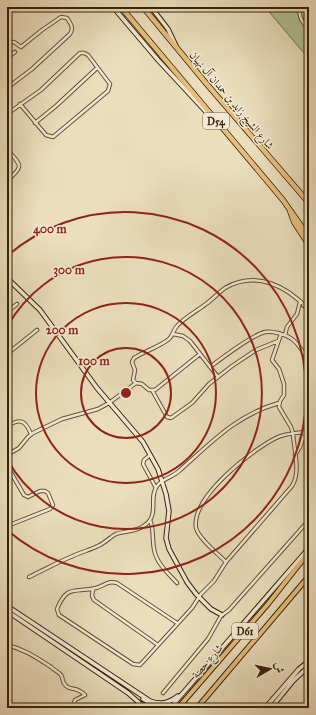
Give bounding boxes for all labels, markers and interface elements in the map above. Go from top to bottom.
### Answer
street label: شارع الشيخ زايد بن حمدان آل نهيان [184,48,277,155]
road number: D54 [203,113,229,129]
text: 400 m [33,222,68,237]
text: 300 m [53,263,86,278]
text: 200 m [46,323,79,337]
text: 100 m [78,354,111,368]
centre of rings [119,386,133,400]
road number: D61 [232,623,258,639]
street label: شارع حصة [189,642,228,683]
north arrow [250,649,290,689]
text: ش [272,661,287,674]

